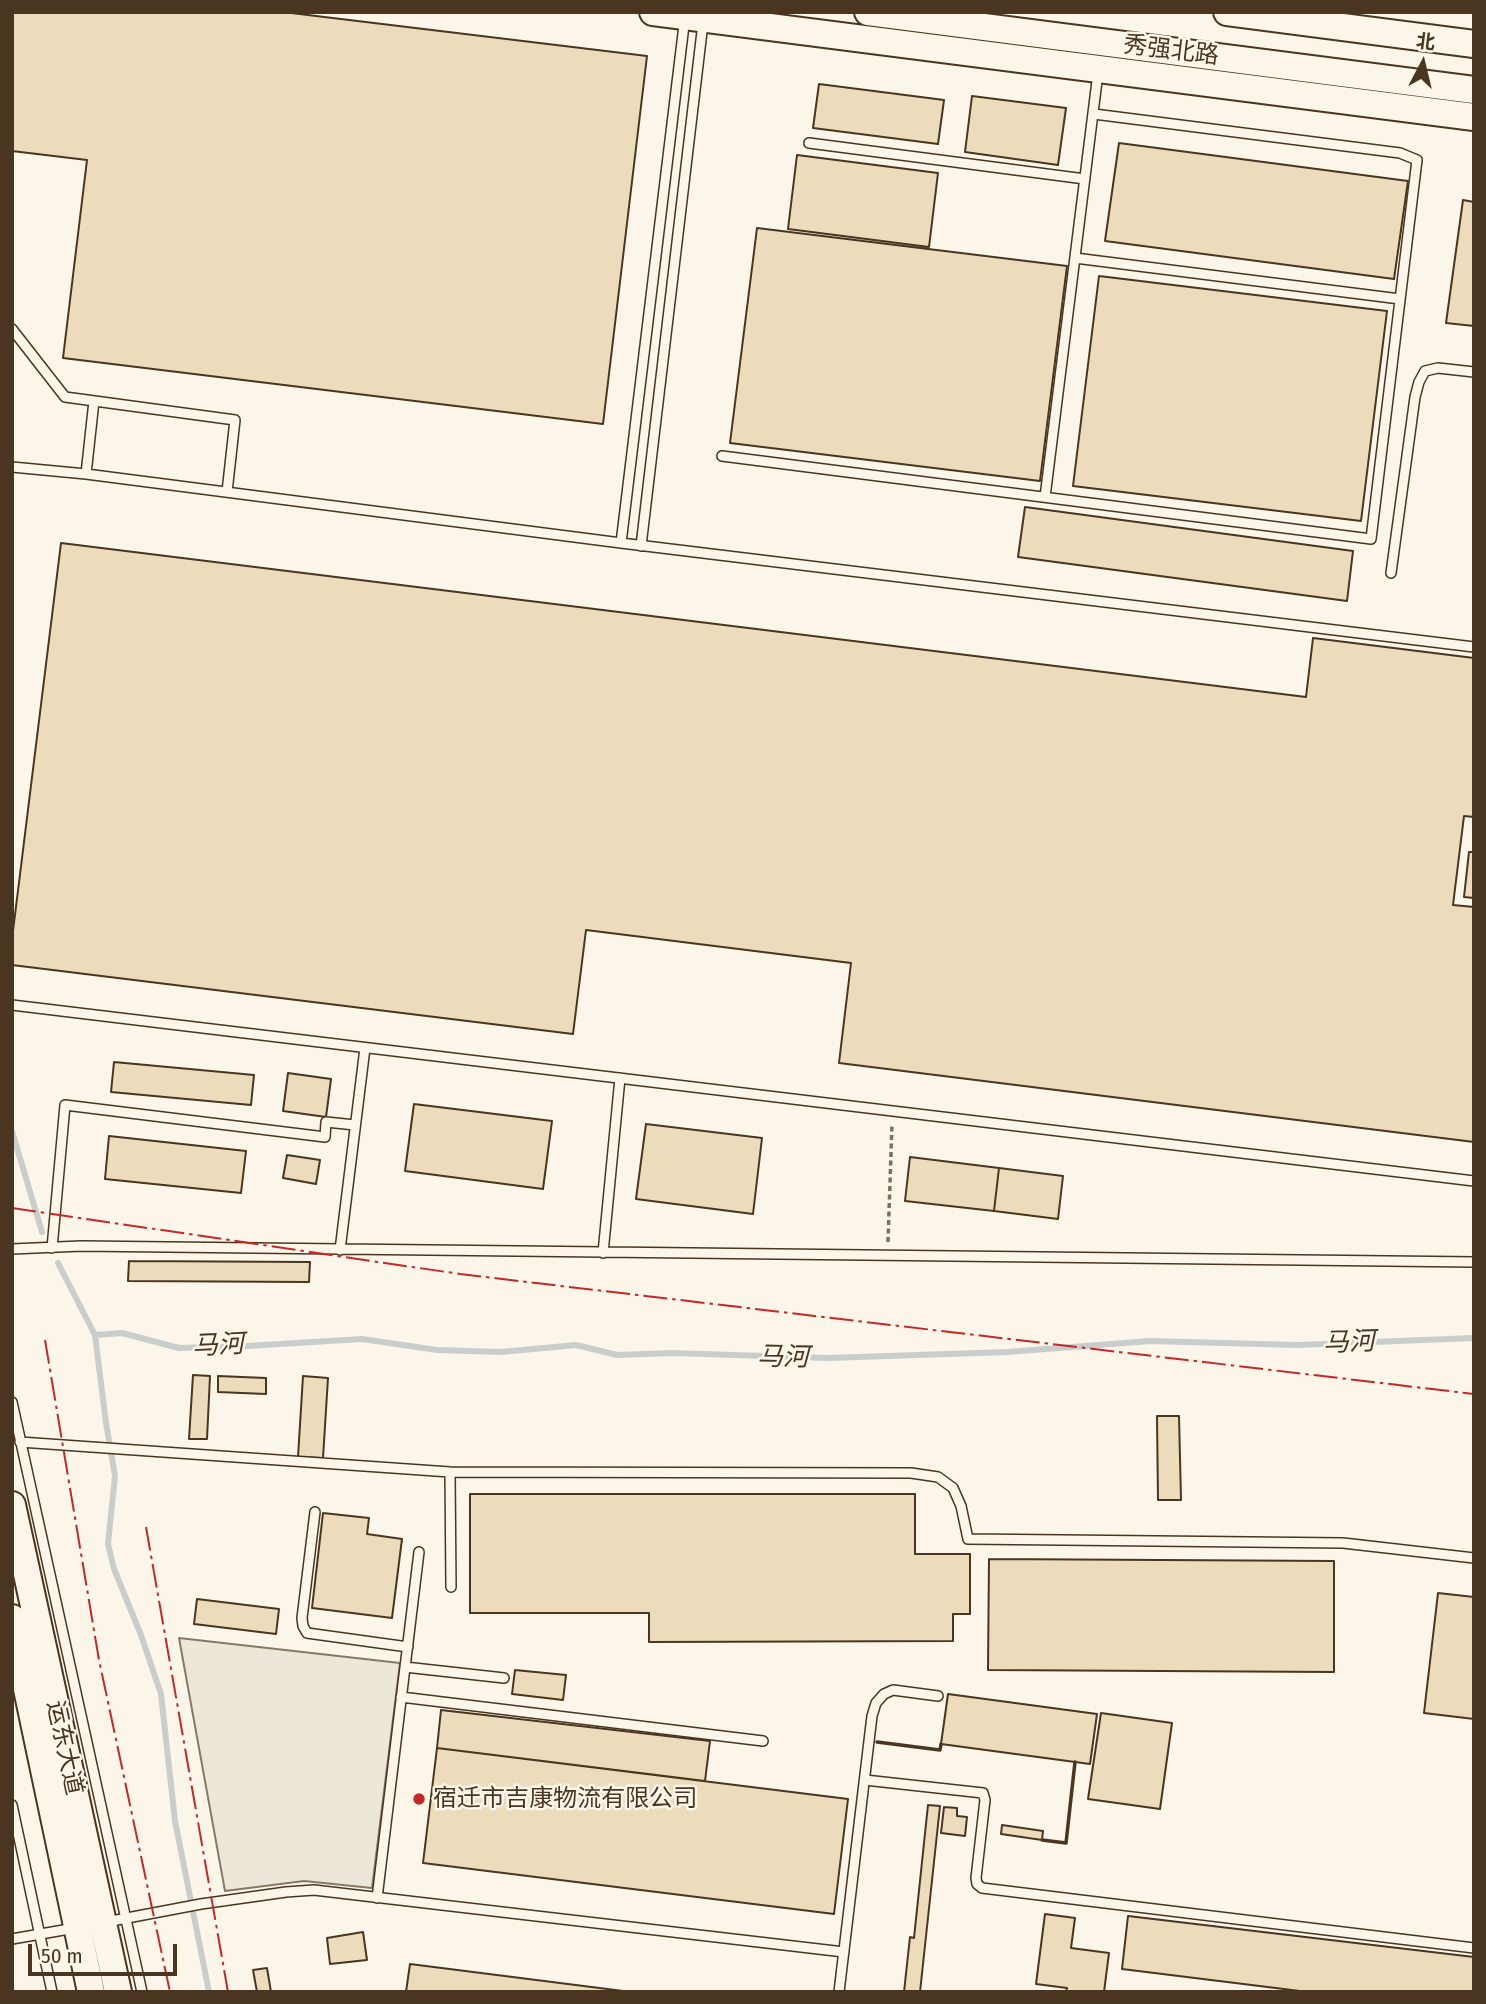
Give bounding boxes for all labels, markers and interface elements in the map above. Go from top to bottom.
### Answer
north arrow [1388,28,1458,98]
text: 北 [1415,29,1436,54]
street label: 秀强北路 [1122,31,1220,71]
water label: 马河 [1322,1327,1376,1359]
water label: 马河 [191,1329,245,1363]
water label: 马河 [757,1342,809,1374]
street label: 运东大道 [40,1698,88,1798]
place label: 宿迁市吉康物流有限公司 [433,1785,697,1813]
marker: 宿迁市吉康物流有限公司 [411,1791,427,1807]
scale bar [32,1930,180,1974]
text: 50 m [41,1943,83,1969]

